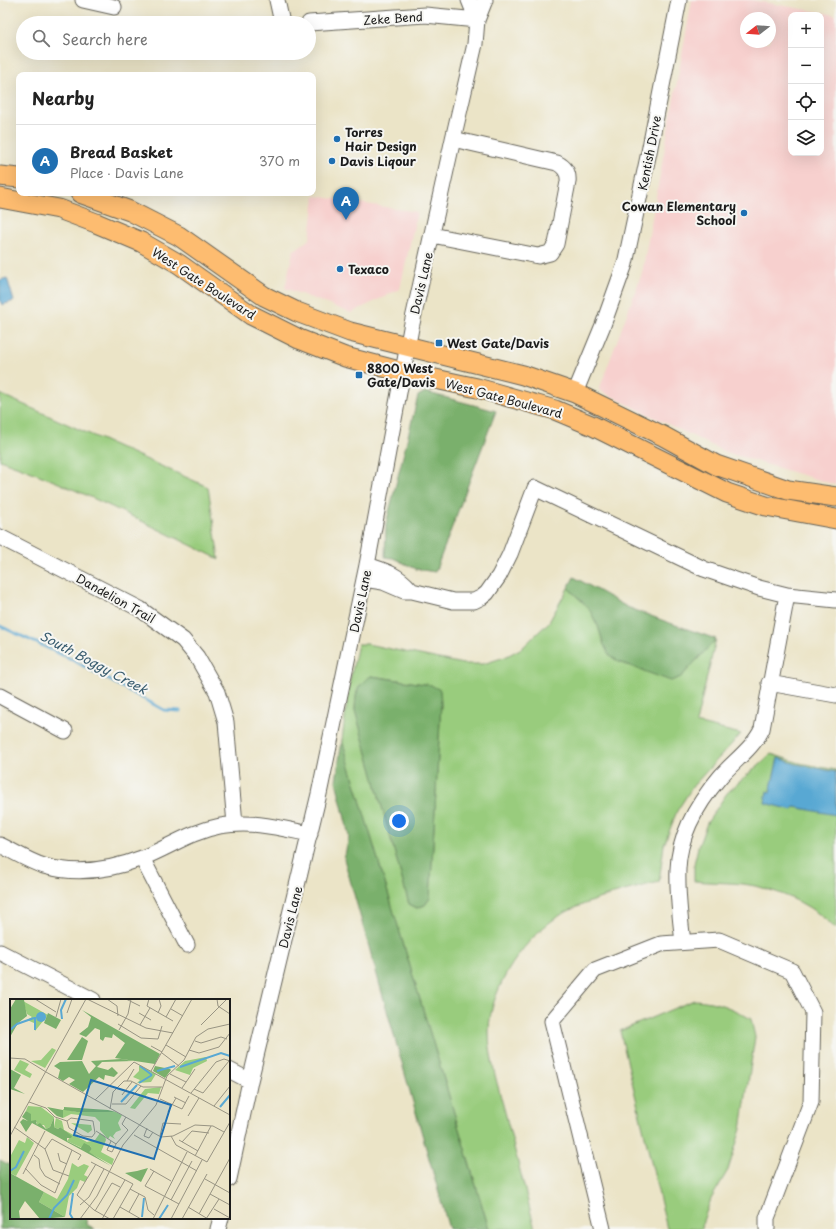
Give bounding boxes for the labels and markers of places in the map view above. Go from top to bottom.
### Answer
place label: Torres Hair Design [345,123,417,155]
marker: Torres Hair Design [332,134,342,144]
place label: Davis Liqour [340,152,417,170]
marker: Davis Liqour [327,156,337,166]
pin: A [333,187,359,220]
place label: Cowan Elementary School [622,197,736,229]
marker: Cowan Elementary School [739,208,749,218]
place label: Texaco [348,260,389,278]
marker: Texaco [335,264,345,274]
place label: West Gate/Davis [447,334,549,352]
marker: West Gate/Davis [434,338,444,348]
place label: 8800 West Gate/Davis [367,359,435,391]
marker: 8800 West Gate/Davis [354,370,364,380]

